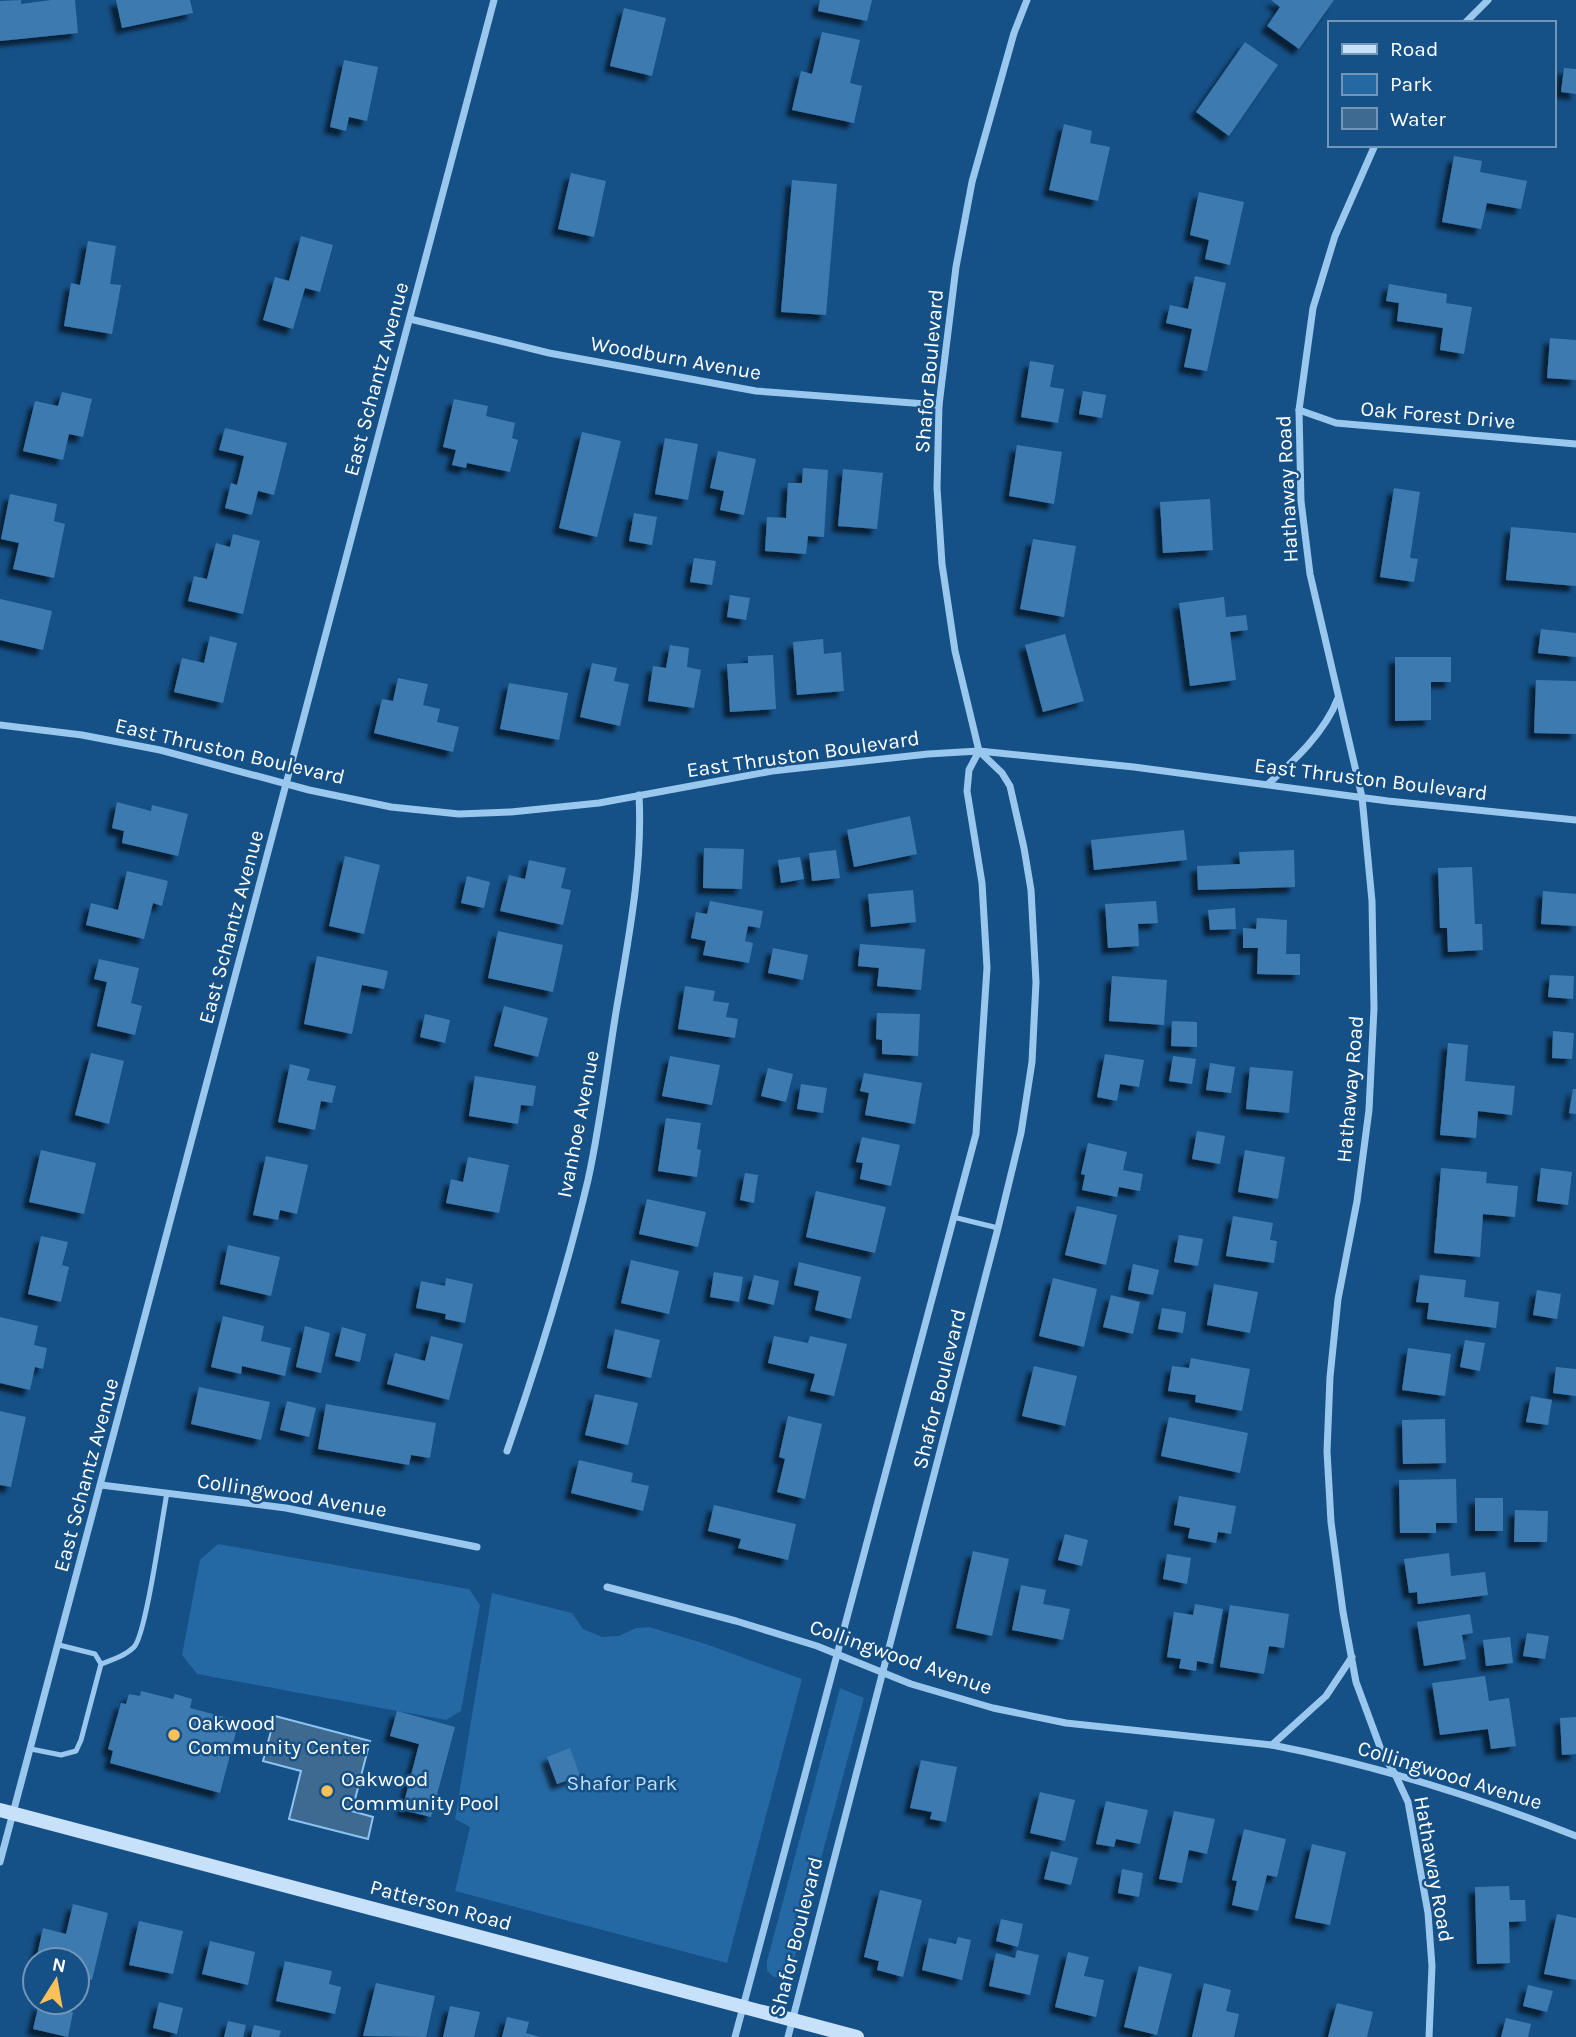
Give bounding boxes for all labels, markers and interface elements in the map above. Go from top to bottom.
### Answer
legend [1328,21,1555,147]
text: Road [1390,37,1438,61]
text: Park [1390,72,1433,96]
text: Water [1390,107,1446,131]
street label: East Schantz Avenue [339,279,413,479]
street label: Shafor Boulevard [910,288,948,454]
street label: Woodburn Avenue [589,331,763,385]
street label: Oak Forest Drive [1360,396,1516,434]
street label: Hathaway Road [1271,415,1303,563]
street label: East Thruston Boulevard [113,713,347,789]
street label: East Thruston Boulevard [685,726,921,782]
street label: East Thruston Boulevard [1253,753,1489,805]
street label: East Schantz Avenue [194,827,268,1027]
street label: Hathaway Road [1332,1014,1368,1164]
street label: Ivanhoe Avenue [552,1048,604,1200]
street label: Shafor Boulevard [907,1306,971,1472]
street label: East Schantz Avenue [49,1375,123,1575]
street label: Collingwood Avenue [195,1468,389,1522]
street label: Collingwood Avenue [807,1614,995,1700]
place label: Oakwood Community Center [188,1711,369,1759]
marker: Oakwood Community Center [166,1727,182,1743]
street label: Collingwood Avenue [1355,1736,1545,1814]
place label: Oakwood Community Pool [341,1767,499,1815]
park label: Shafor Park [567,1771,678,1795]
marker: Oakwood Community Pool [319,1783,335,1799]
street label: Hathaway Road [1409,1794,1459,1944]
street label: Shafor Boulevard [764,1854,828,2020]
street label: Patterson Road [367,1875,515,1935]
north arrow [21,1946,91,2016]
text: N [50,1953,68,1977]

